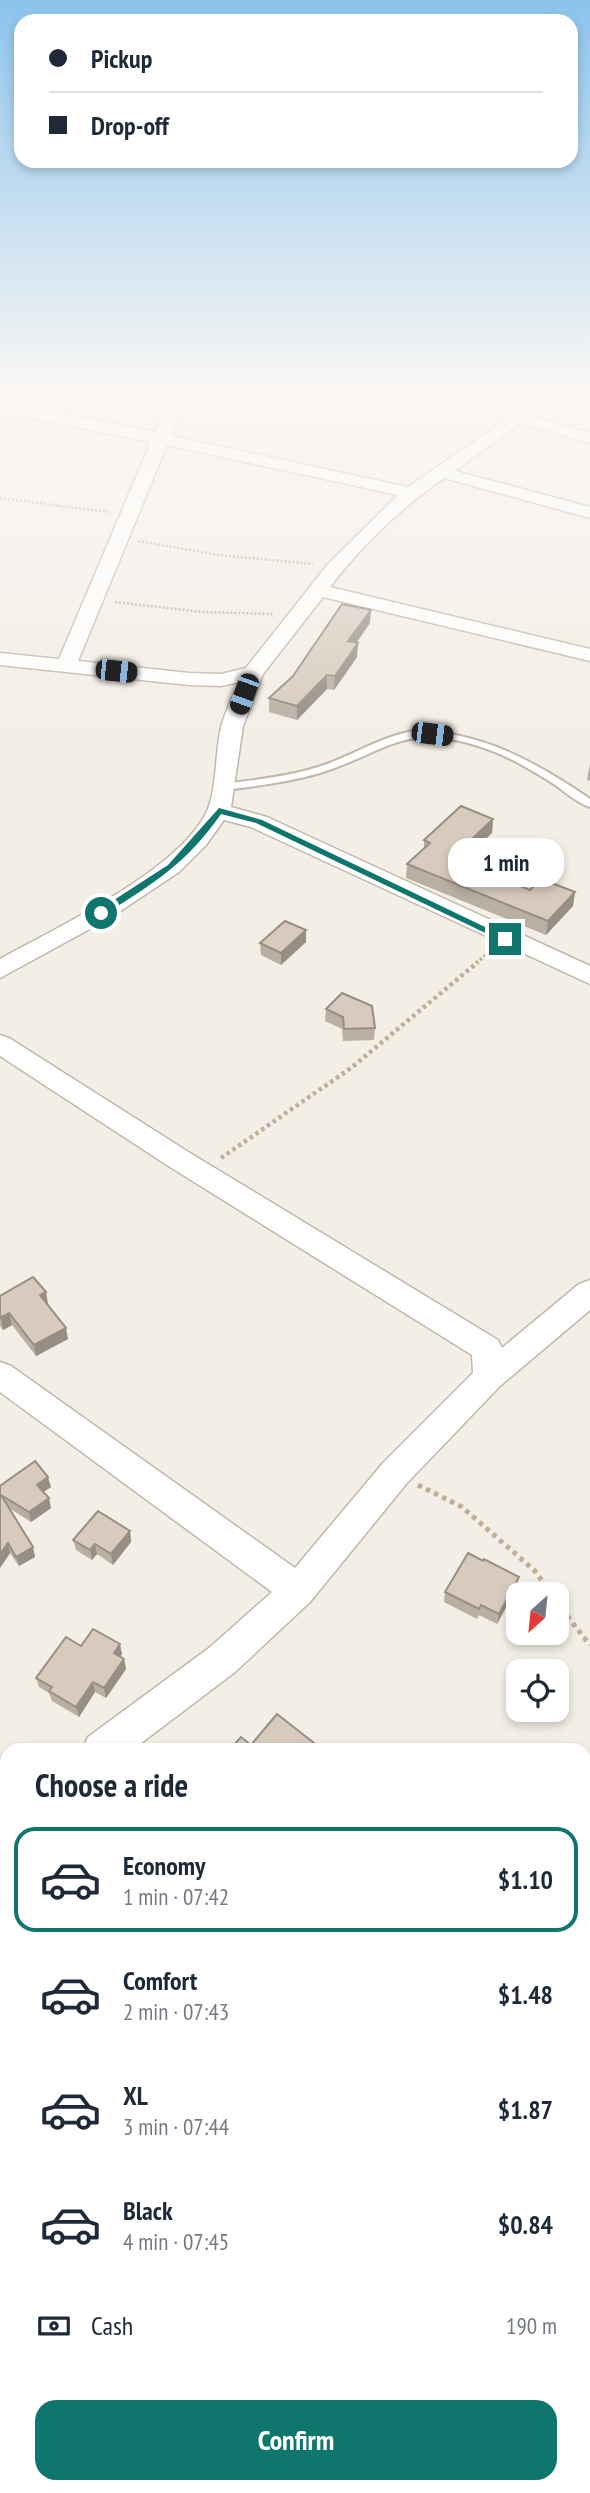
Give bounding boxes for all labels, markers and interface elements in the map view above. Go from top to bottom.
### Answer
text: Pickup [91,42,152,75]
text: Drop-off [91,109,169,142]
car [95,658,138,684]
car [227,671,262,717]
car [410,721,455,747]
callout: 1 min [447,838,563,886]
text: 1 min [483,848,529,877]
route start [85,897,117,929]
route end [489,923,521,955]
north arrow [506,1582,569,1645]
map controls [506,1582,569,1722]
button: locate [506,1659,569,1722]
text: Choose a ride [35,1764,188,1806]
icon: car [39,1848,102,1911]
text: Economy [123,1849,205,1882]
text: $1.10 [498,1863,553,1896]
text: 1 min · 07:42 [123,1882,229,1911]
icon: car [39,1963,102,2026]
text: Comfort [123,1964,197,1997]
text: $1.48 [498,1978,553,2011]
text: 2 min · 07:43 [123,1997,229,2026]
icon: car [39,2078,102,2141]
text: XL [123,2079,148,2112]
text: $1.87 [498,2093,553,2126]
text: 3 min · 07:44 [123,2112,229,2141]
icon: car [39,2193,102,2256]
text: Black [123,2194,173,2227]
text: $0.84 [498,2208,553,2241]
text: 4 min · 07:45 [123,2227,229,2256]
icon: cash [35,2307,73,2345]
text: Cash [91,2309,133,2342]
text: 190 m [506,2311,557,2340]
button: Confirm [35,2400,557,2480]

